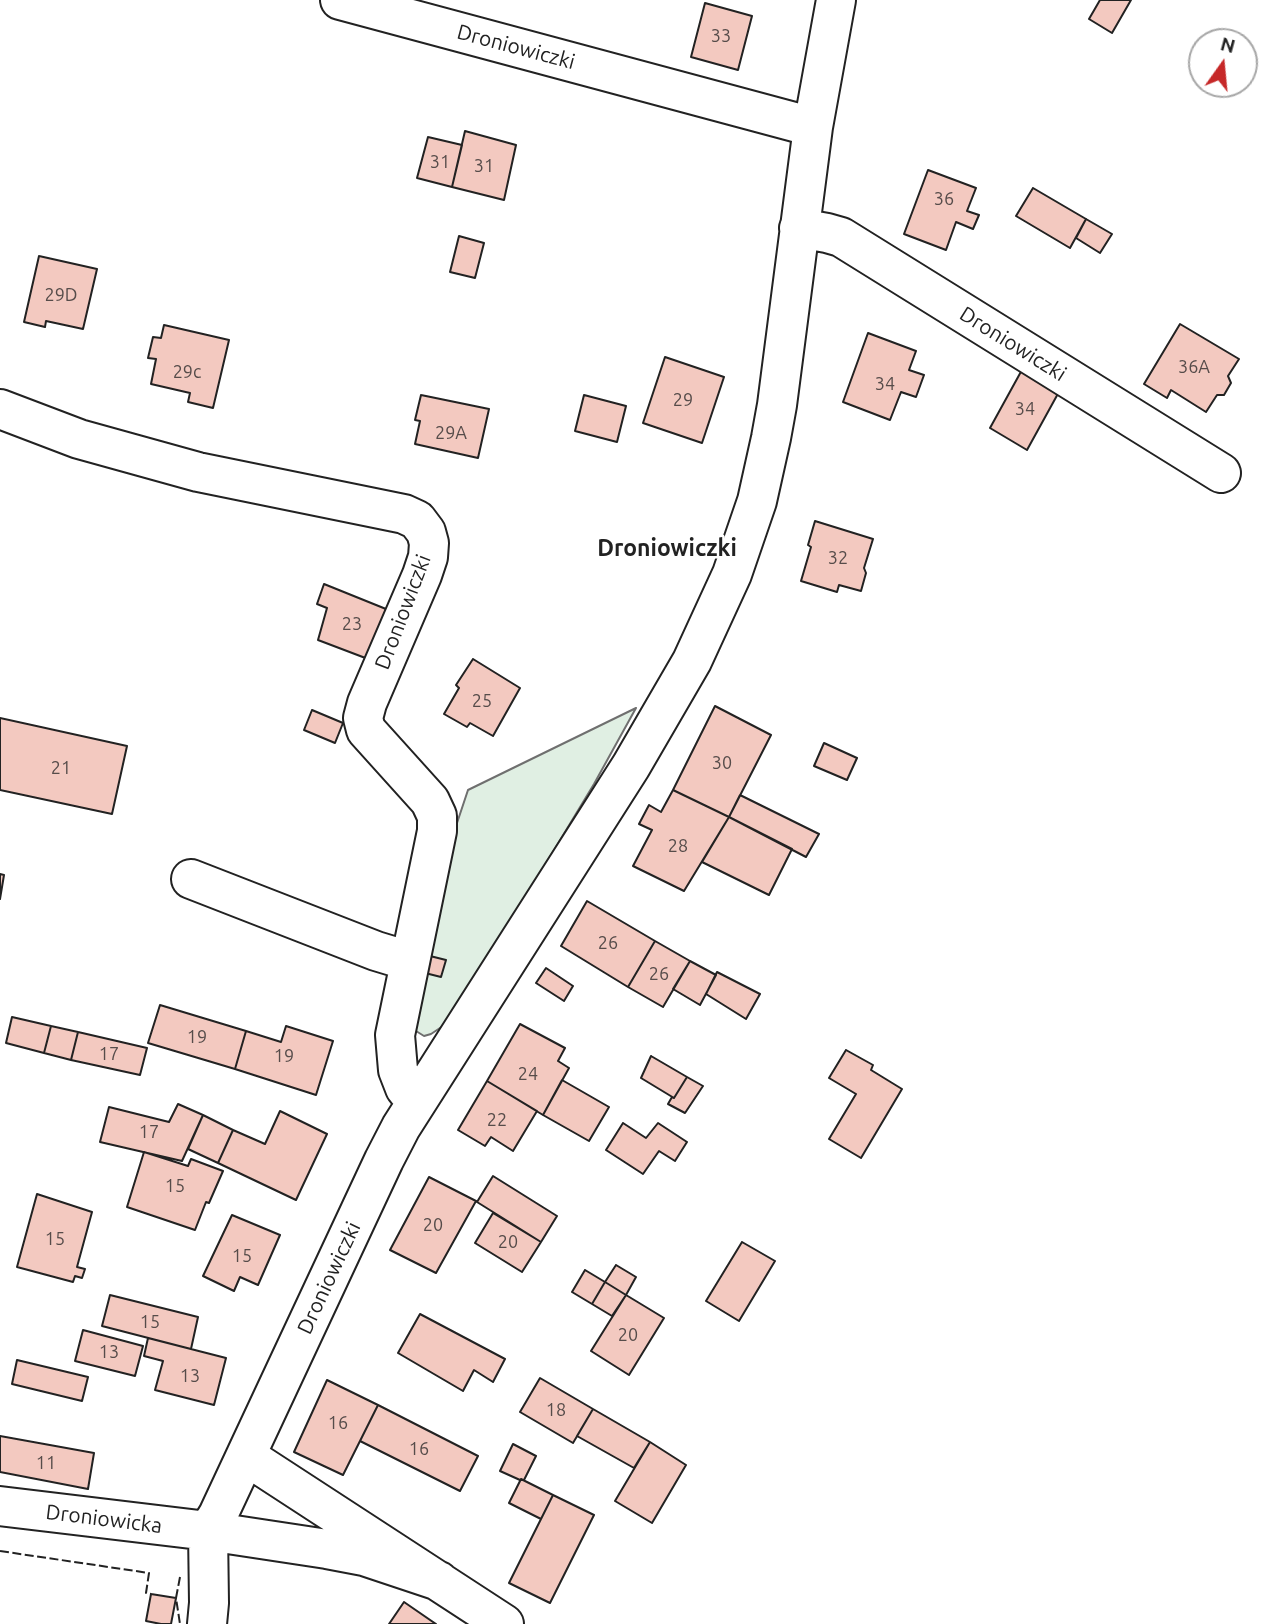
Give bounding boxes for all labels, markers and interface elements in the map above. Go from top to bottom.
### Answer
street label: Droniowiczki [454,19,578,75]
house number: 33 [711,25,731,47]
north arrow [1188,28,1258,98]
text: N [1218,32,1238,57]
house number: 31 [430,151,450,173]
house number: 31 [474,155,494,177]
house number: 36 [934,188,954,210]
house number: 29D [44,284,78,306]
street label: Droniowiczki [955,301,1071,387]
house number: 36A [1178,356,1210,378]
house number: 29c [173,361,201,383]
house number: 34 [875,373,895,395]
house number: 29 [673,389,693,411]
house number: 34 [1015,398,1035,420]
house number: 29A [435,422,467,444]
district label: Droniowiczki [597,534,737,562]
house number: 32 [828,547,848,569]
street label: Droniowiczki [370,551,436,673]
house number: 23 [342,613,362,635]
house number: 25 [472,690,492,712]
house number: 30 [712,752,732,774]
house number: 21 [51,757,71,779]
house number: 28 [668,835,688,857]
house number: 26 [598,932,618,954]
house number: 26 [649,963,669,985]
house number: 19 [187,1026,207,1048]
house number: 17 [99,1043,119,1065]
house number: 19 [274,1045,294,1067]
house number: 24 [518,1063,538,1085]
house number: 22 [487,1109,507,1131]
house number: 17 [139,1121,159,1143]
house number: 15 [165,1175,185,1197]
house number: 20 [423,1214,443,1236]
street label: Droniowiczki [292,1218,366,1338]
house number: 15 [45,1228,65,1250]
house number: 20 [498,1231,518,1253]
house number: 15 [232,1245,252,1267]
house number: 15 [140,1311,160,1333]
house number: 20 [618,1324,638,1346]
house number: 13 [99,1341,119,1363]
house number: 13 [180,1365,200,1387]
house number: 18 [546,1399,566,1421]
house number: 16 [328,1412,348,1434]
house number: 16 [409,1438,429,1460]
house number: 11 [36,1452,56,1474]
street label: Droniowicka [44,1499,164,1539]

